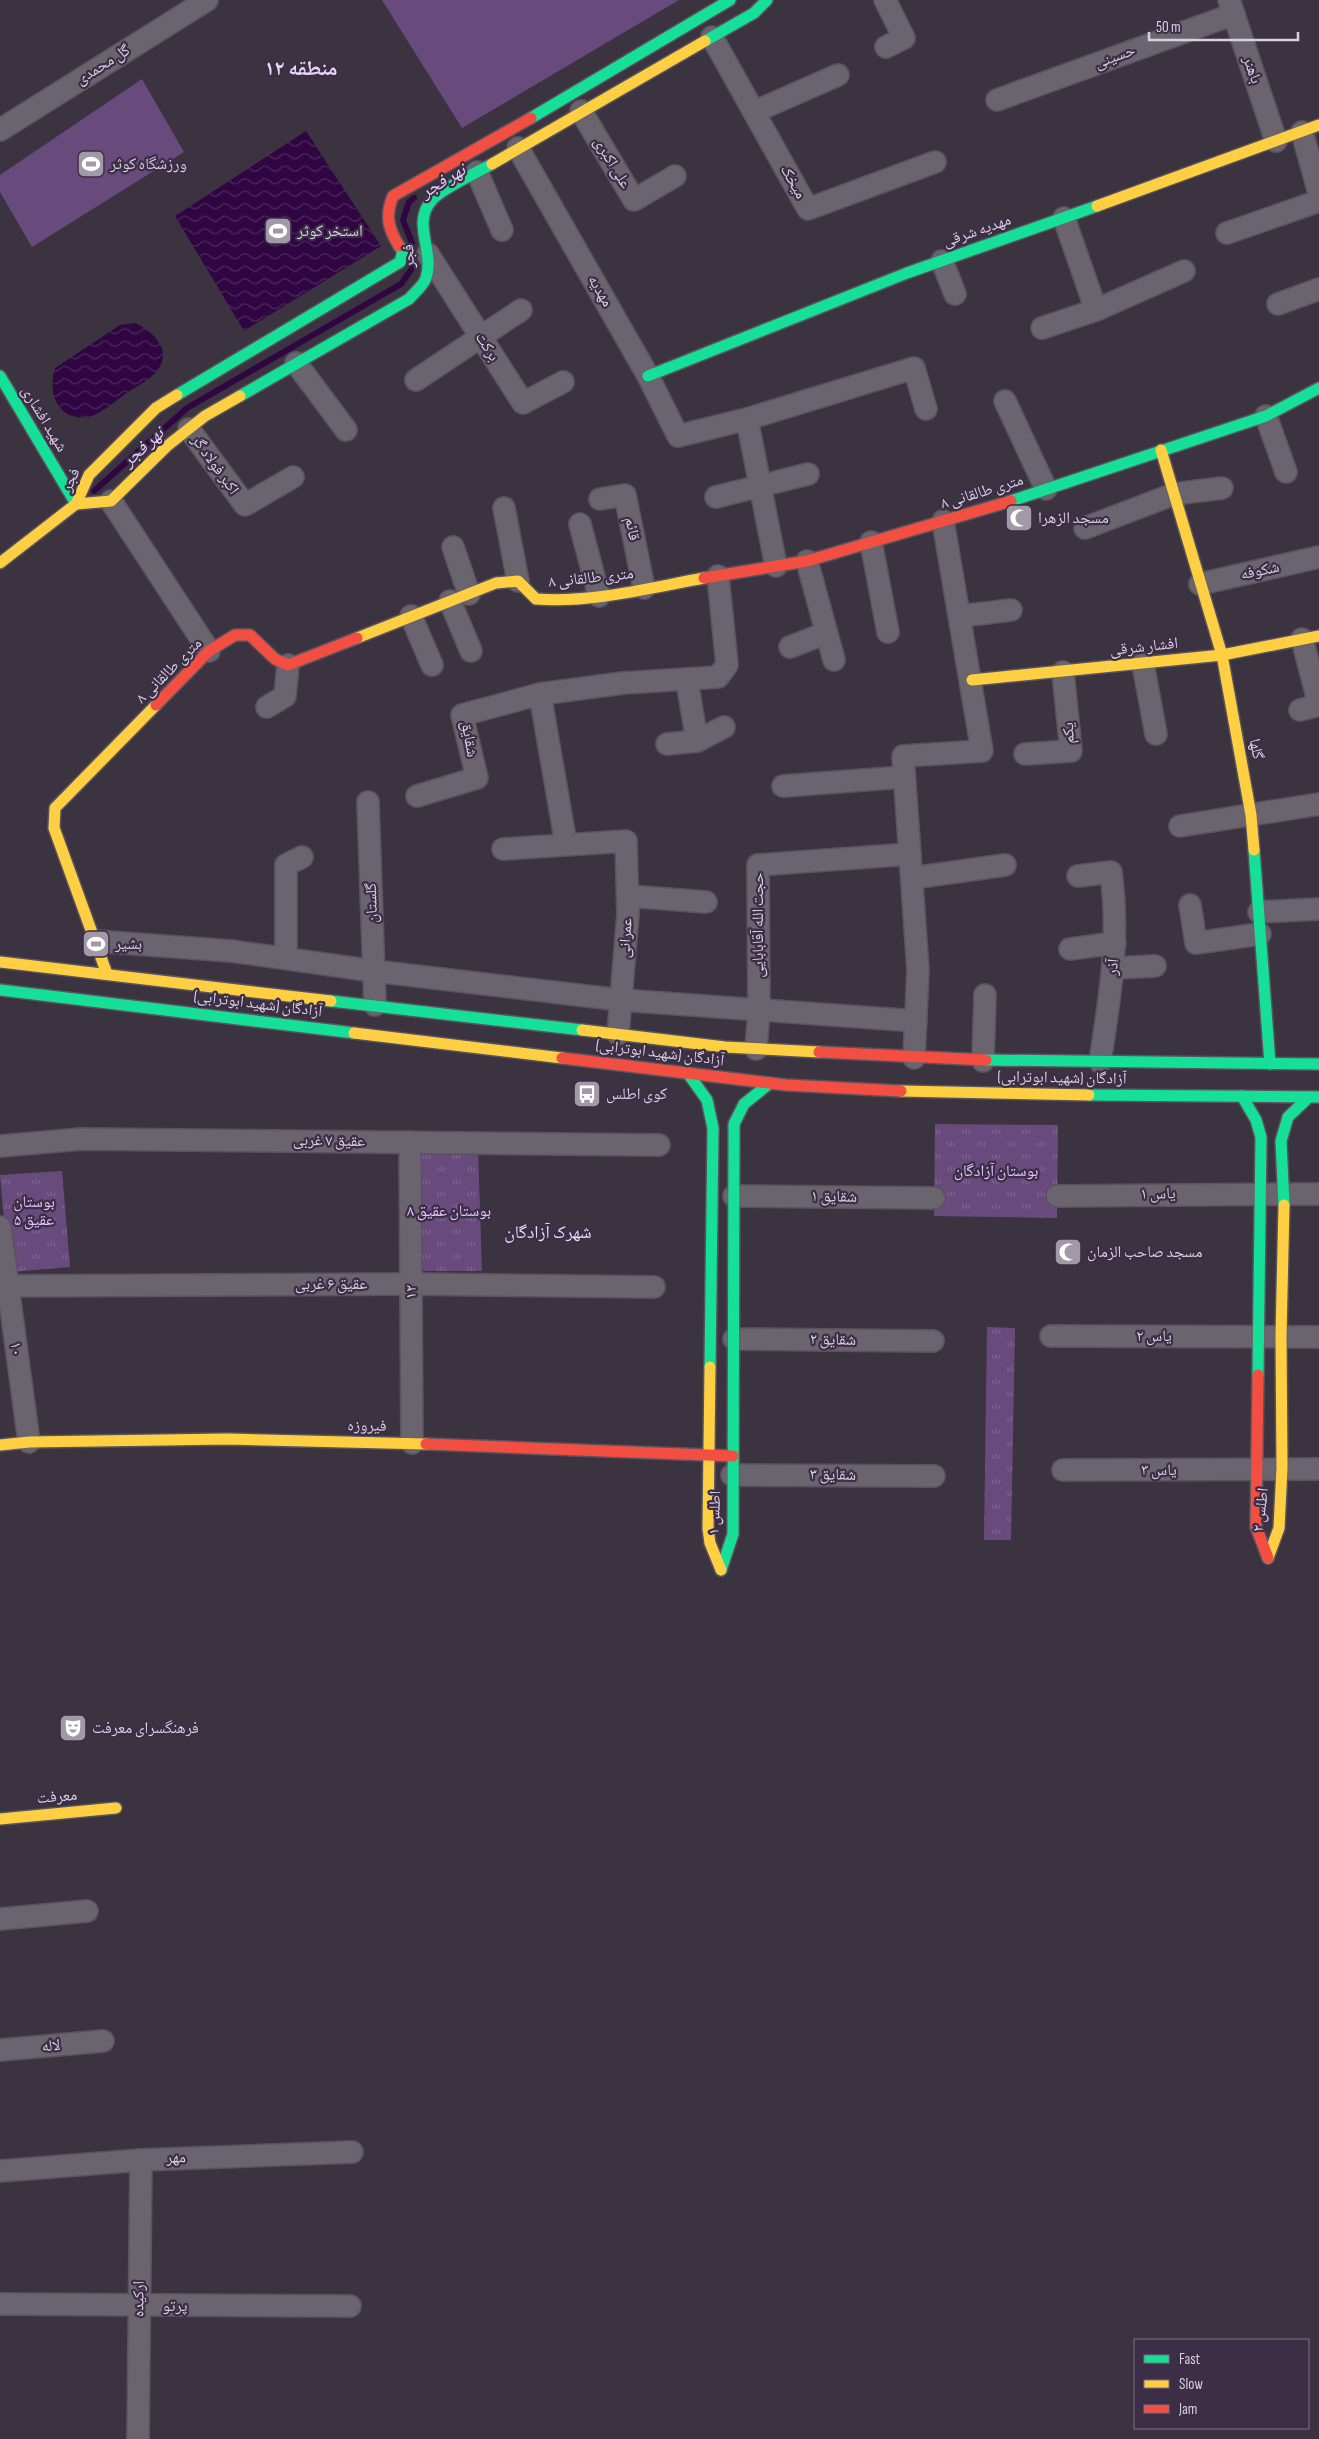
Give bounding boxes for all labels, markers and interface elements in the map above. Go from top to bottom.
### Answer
scale bar [1149,10,1298,42]
text: 50 m [1156,18,1181,37]
street label: گل محمدی [72,41,134,89]
street label: حسینی [1092,41,1138,73]
street label: باهنر [1238,53,1265,86]
district label: منطقه ۱۲ [264,56,338,81]
street label: علی اکبری [589,134,635,192]
sports icon: ورزشگاه کوثر [76,149,106,179]
place label: ورزشگاه کوثر [109,155,187,174]
water label: نهر فجر [415,158,472,204]
street label: میخک [776,162,810,202]
street label: مهدیه شرقی [940,210,1014,252]
sports icon: استخر کوثر [263,216,293,246]
place label: استخر کوثر [296,222,363,241]
street label: فجر [399,244,419,269]
street label: مهدیه [583,272,617,310]
street label: برکت [471,329,503,365]
street label: شهید افشاری [17,382,71,456]
water label: نهر فجر [116,421,171,472]
street label: اکبر فولاد گر [186,431,243,498]
street label: فجر [57,465,85,496]
street label: ۸ متری طالقانی [938,470,1026,514]
mosque icon: مسجد الزهرا [1004,503,1034,533]
place label: مسجد الزهرا [1038,509,1109,528]
street label: قائم [620,516,644,542]
street label: شکوفه [1239,558,1281,584]
street label: ۸ متری طالقانی [548,564,634,592]
street label: ۸ متری طالقانی [132,634,206,708]
street label: افشار شرقی [1109,634,1179,660]
street label: شقایق [456,719,482,759]
street label: یکم [1059,722,1079,744]
street label: گلها [1245,737,1267,761]
street label: حجت الله آقابابایی [749,872,768,978]
street label: گلستان [362,882,382,923]
street label: عمرانی [615,917,637,959]
sports icon: بشیر [81,929,111,959]
place label: بشیر [114,935,142,954]
street label: آذر [1103,957,1123,977]
street label: آزادگان (شهید ابوترابی) [193,987,324,1021]
street label: آزادگان (شهید ابوترابی) [595,1036,726,1070]
street label: آزادگان (شهید ابوترابی) [997,1067,1128,1089]
bus stop icon: کوی اطلس [572,1079,602,1109]
place label: کوی اطلس [606,1085,667,1104]
street label: عقیق ۷ غربی [293,1131,365,1151]
park label: بوستان آزادگان [954,1162,1038,1181]
street label: یاس ۱ [1140,1184,1176,1204]
street label: شقایق ۱ [811,1187,857,1207]
park label: بوستان عقیق ۵ [13,1193,55,1230]
park label: بوستان عقیق ۸ [407,1202,491,1221]
district label: شهرک آزادگان [504,1222,592,1243]
mosque icon: مسجد صاحب الزمان [1053,1237,1083,1267]
place label: مسجد صاحب الزمان [1087,1243,1203,1262]
street label: عقیق ۶ غربی [295,1275,367,1294]
street label: ۱۲ [402,1285,421,1299]
street label: یاس ۲ [1136,1327,1172,1346]
street label: شقایق ۲ [810,1330,856,1350]
street label: ۱۰ [6,1341,26,1357]
street label: فیروزه [347,1416,387,1436]
street label: یاس ۳ [1141,1461,1177,1480]
street label: شقایق ۳ [810,1465,856,1485]
street label: اطلس ۲ [1249,1487,1273,1533]
street label: اطلس ۱ [705,1491,725,1535]
theatre icon: فرهنگسرای معرفت [58,1713,88,1743]
place label: فرهنگسرای معرفت [92,1719,199,1738]
street label: معرفت [36,1786,78,1808]
street label: لاله [41,2036,61,2056]
street label: مهر [165,2148,186,2168]
street label: ارکیده [129,2281,149,2317]
street label: پرتو [163,2297,188,2316]
legend [1134,2339,1309,2429]
text: Fast [1179,2350,1201,2369]
text: Slow [1179,2375,1203,2394]
text: Jam [1178,2400,1197,2419]

